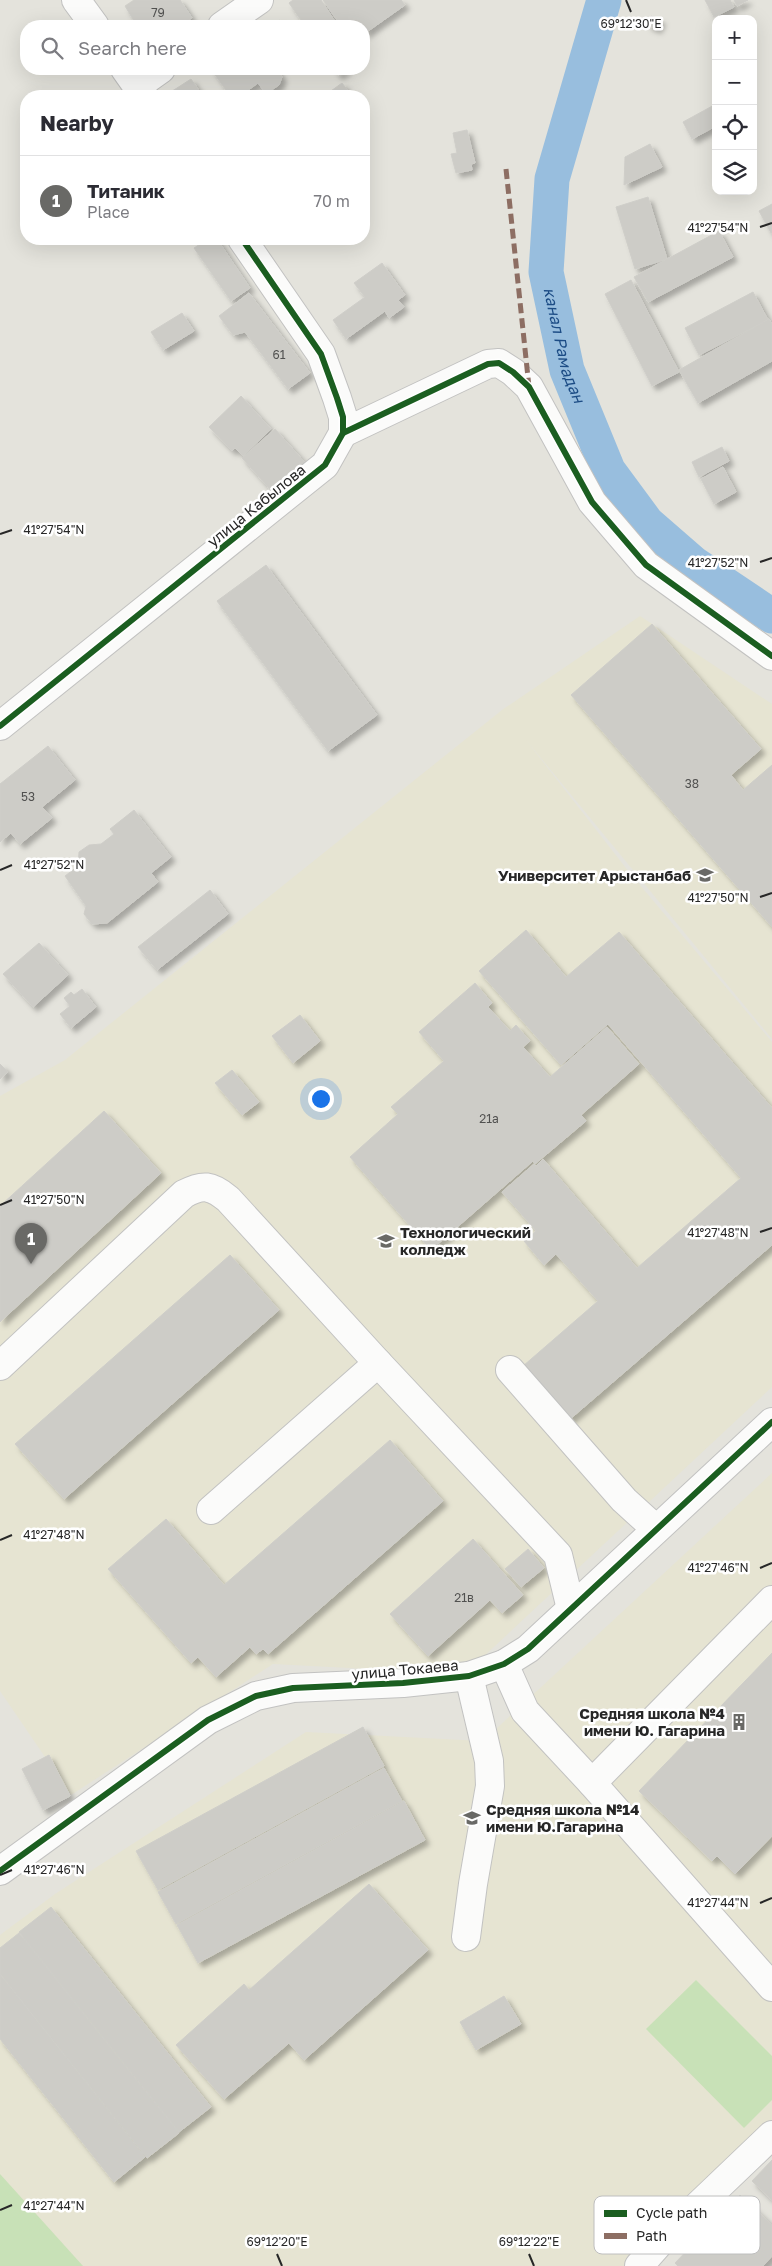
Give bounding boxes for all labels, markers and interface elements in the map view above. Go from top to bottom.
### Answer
house number: 79 [151,5,165,20]
map controls [712,15,757,195]
button: + [712,15,757,60]
text: 69°12'30"E [600,16,662,31]
search box [20,20,370,75]
icon: search [38,34,66,62]
text: Search here [78,36,187,59]
button: − [712,60,757,105]
button: locate [712,105,757,150]
text: Nearby [40,110,114,136]
button: layers [712,150,757,195]
text: Титаник [87,179,165,202]
text: 1 [52,191,60,211]
text: 70 m [313,191,350,211]
text: Place [87,202,130,222]
text: 41°27'54"N [688,220,748,235]
water label: канал Рамадан [540,285,590,407]
house number: 61 [272,347,286,362]
street label: улица Кабылова [203,460,309,550]
text: 41°27'54"N [24,522,84,537]
text: 41°27'52"N [688,555,748,570]
house number: 38 [685,776,699,791]
house number: 53 [21,789,35,804]
text: 41°27'52"N [24,857,84,872]
school or university icon: Университет Арыстанбаб [695,865,715,885]
place label: Университет Арыстанбаб [498,866,691,884]
text: 41°27'50"N [687,890,749,905]
your location [308,1086,334,1112]
house number: 21а [479,1111,499,1126]
text: 41°27'50"N [23,1192,85,1207]
pin: 1 [15,1223,47,1264]
place label: Технологический колледж [400,1223,531,1258]
text: 41°27'48"N [687,1225,749,1240]
school or university icon: Технологический колледж [376,1231,396,1251]
text: 41°27'48"N [23,1527,85,1542]
text: 41°27'46"N [687,1560,749,1575]
house number: 21в [454,1590,474,1605]
street label: улица Токаева [351,1655,459,1683]
place label: Средняя школа №4 имени Ю. Гагарина [579,1704,725,1739]
building icon: Средняя школа №4 имени Ю. Гагарина [729,1712,749,1732]
place label: Средняя школа №14 имени Ю.Гагарина [486,1800,639,1835]
school or university icon: Средняя школа №14 имени Ю.Гагарина [462,1808,482,1828]
text: 41°27'46"N [23,1862,85,1877]
text: 41°27'44"N [687,1895,749,1910]
legend [594,2196,760,2254]
text: 41°27'44"N [23,2198,85,2213]
text: Cycle path [636,2204,707,2221]
text: Path [636,2227,667,2244]
text: 69°12'20"E [246,2234,308,2249]
text: 69°12'22"E [499,2234,559,2249]

